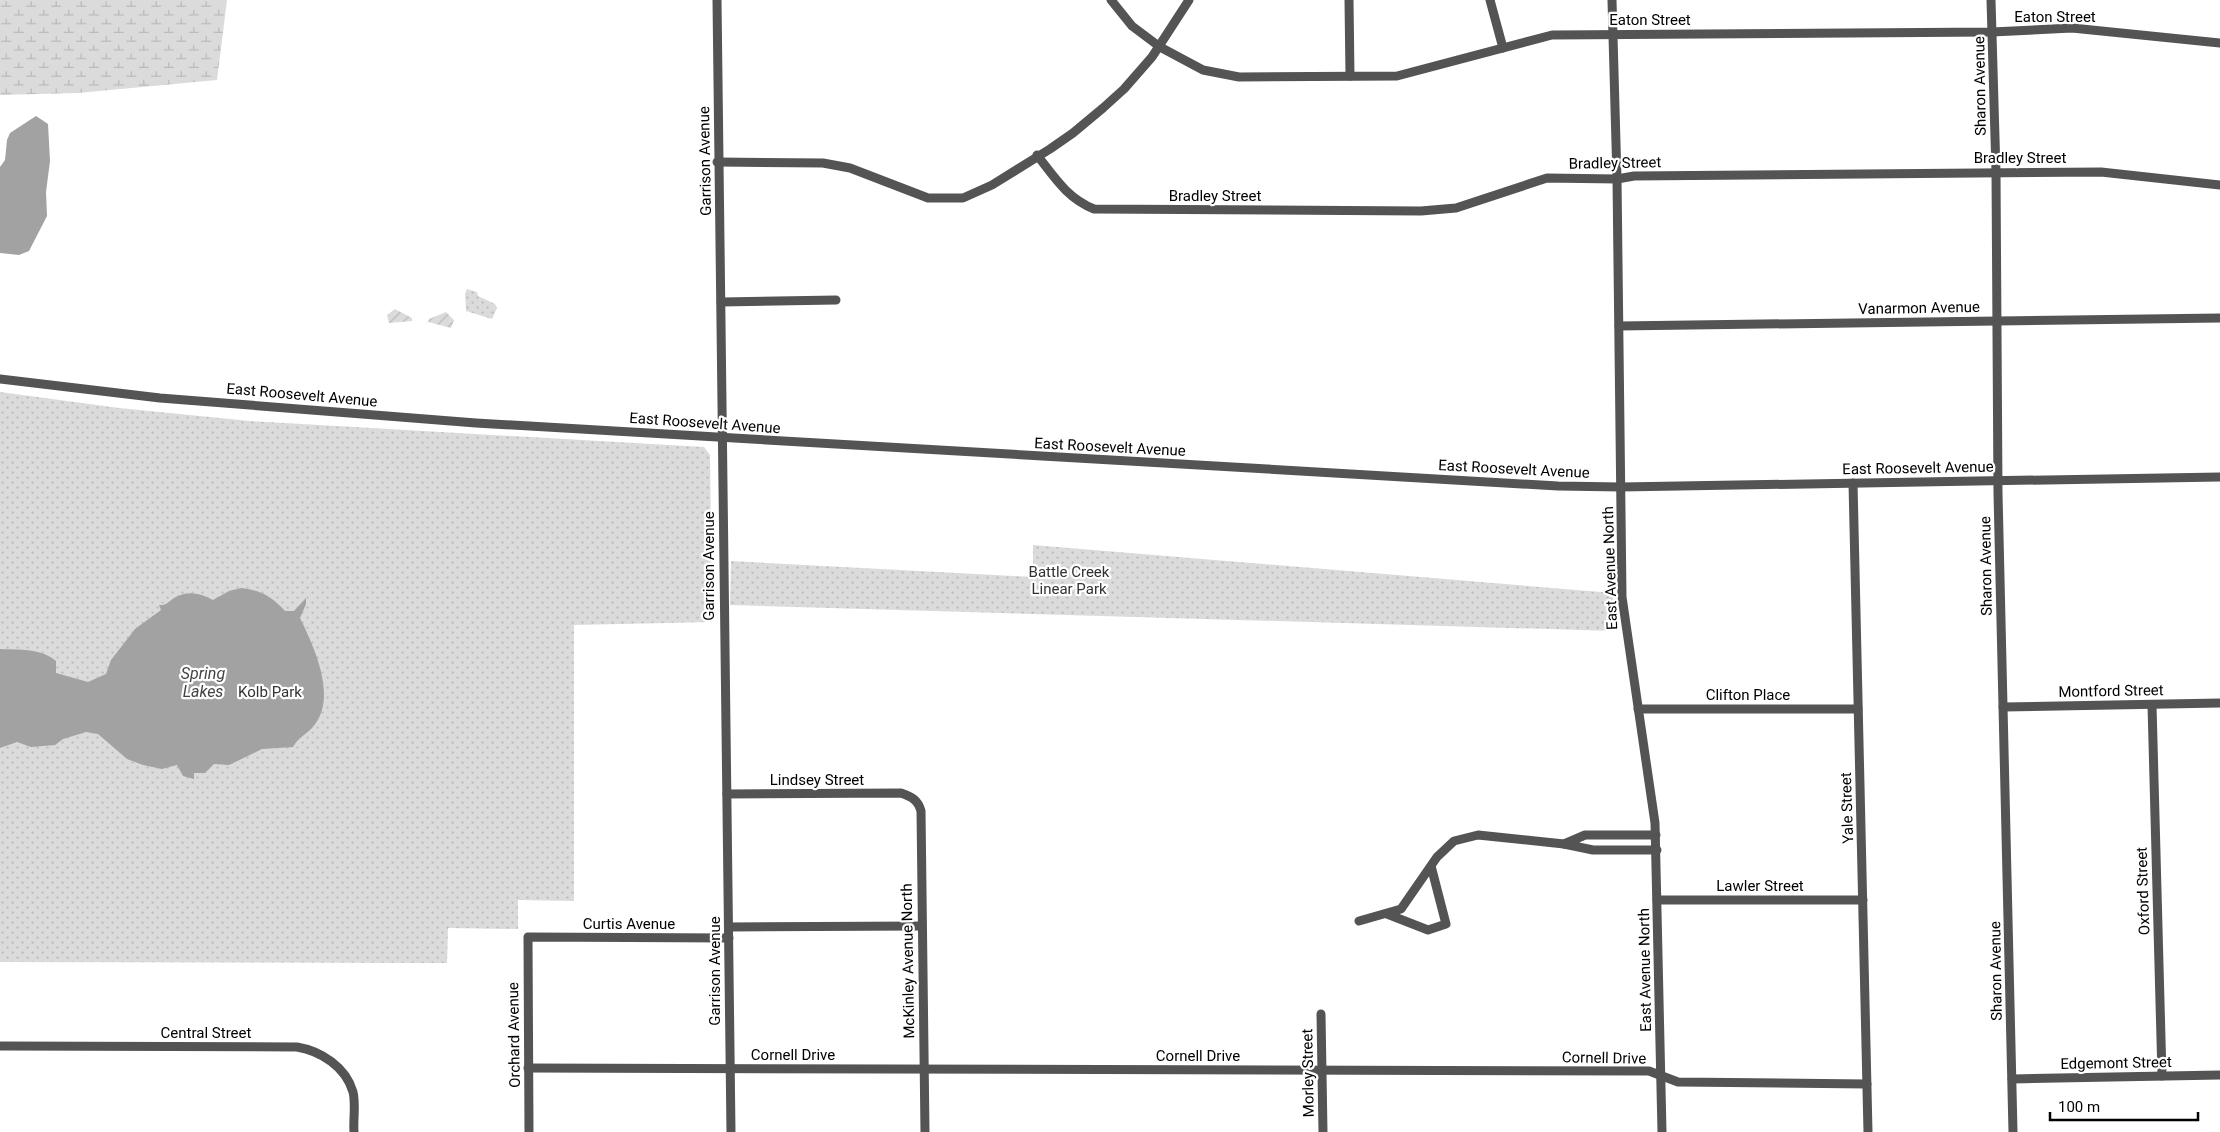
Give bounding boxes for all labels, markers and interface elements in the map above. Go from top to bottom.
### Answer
street label: Eaton Street [2014,8,2096,26]
street label: Eaton Street [1609,11,1691,29]
street label: Sharon Avenue [1970,36,1990,136]
street label: Garrison Avenue [695,106,715,216]
street label: Bradley Street [1974,149,2066,167]
street label: Bradley Street [1569,153,1662,173]
street label: Bradley Street [1169,187,1261,205]
street label: Vanarmon Avenue [1858,298,1980,318]
street label: East Roosevelt Avenue [226,379,378,411]
street label: East Roosevelt Avenue [629,409,781,437]
street label: East Roosevelt Avenue [1034,434,1186,460]
street label: East Roosevelt Avenue [1438,456,1590,482]
street label: East Roosevelt Avenue [1842,458,1994,478]
street label: East Avenue North [1599,506,1621,630]
street label: Garrison Avenue [700,511,718,621]
street label: Sharon Avenue [1976,516,1996,616]
park label: Battle Creek Linear Park [1029,563,1110,598]
water label: Spring Lakes [181,664,225,701]
street label: Montford Street [2058,681,2164,701]
park label: Kolb Park [238,683,302,701]
street label: Clifton Place [1706,686,1790,704]
street label: Lindsey Street [770,771,864,789]
street label: Yale Street [1837,772,1857,844]
street label: Oxford Street [2132,847,2154,935]
street label: Lawler Street [1716,877,1804,895]
street label: McKinley Avenue North [898,883,918,1039]
street label: East Avenue North [1635,908,1655,1032]
street label: Curtis Avenue [583,915,675,933]
street label: Garrison Avenue [706,916,724,1026]
street label: Sharon Avenue [1986,921,2006,1021]
street label: Orchard Avenue [504,982,524,1088]
street label: Central Street [161,1024,251,1042]
street label: Morley Street [1298,1028,1318,1117]
street label: Cornell Drive [751,1046,835,1064]
street label: Cornell Drive [1156,1047,1240,1065]
street label: Cornell Drive [1562,1048,1646,1068]
street label: Edgemont Street [2060,1053,2172,1073]
scale bar [2050,1090,2198,1122]
text: 100 m [2058,1098,2100,1116]

